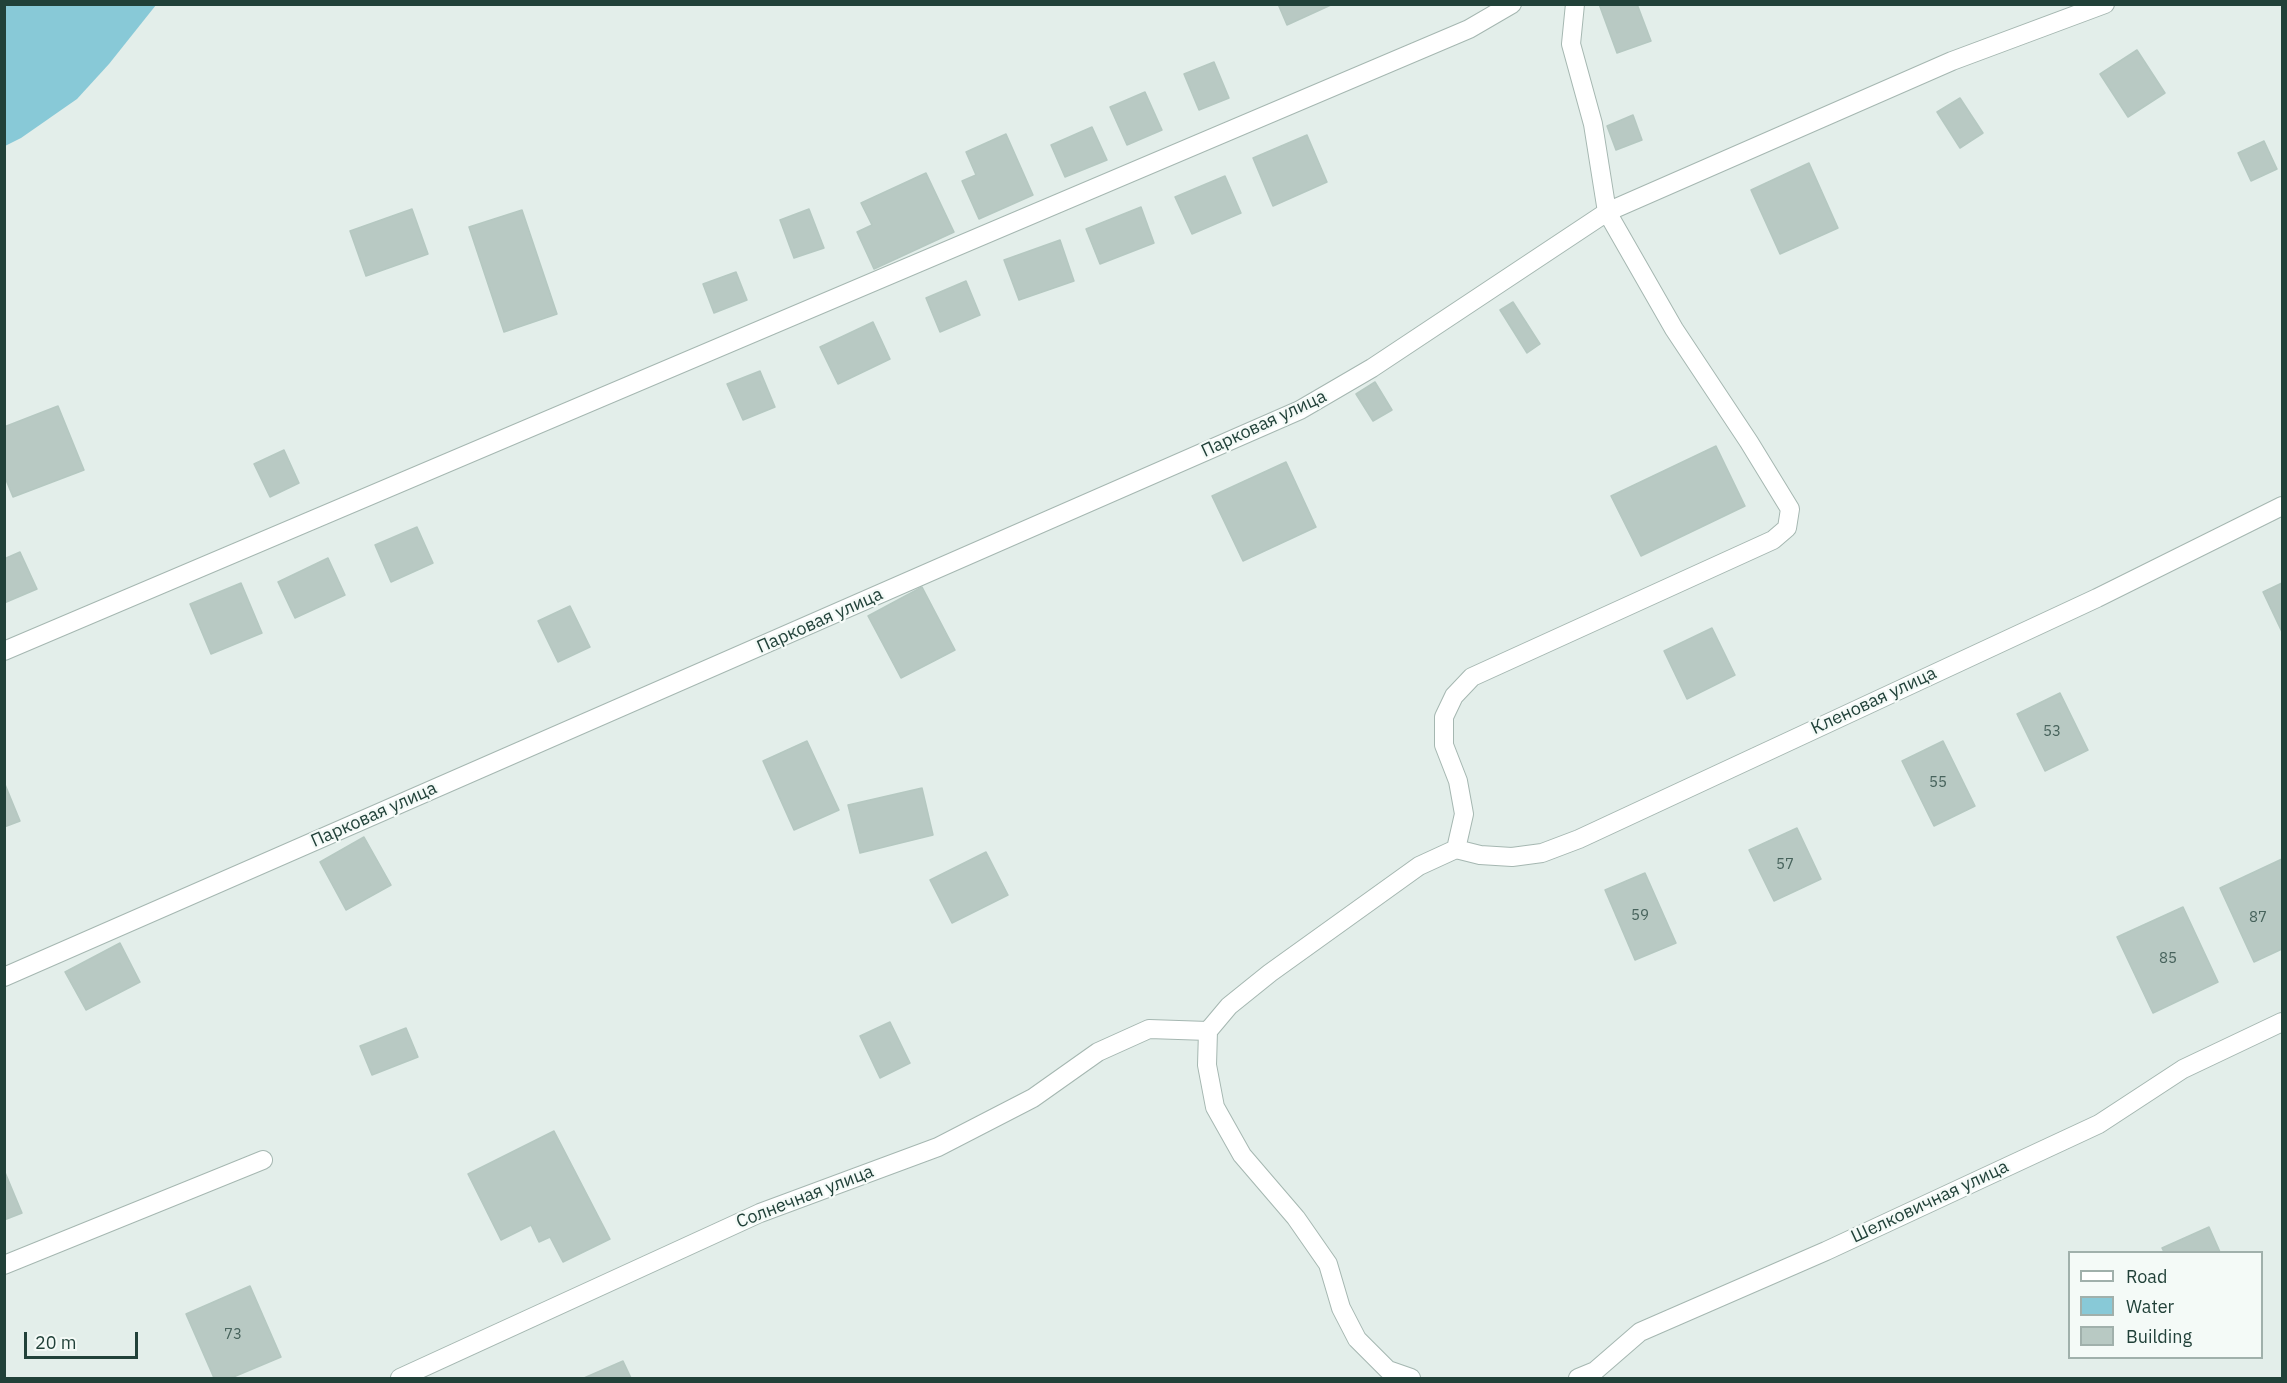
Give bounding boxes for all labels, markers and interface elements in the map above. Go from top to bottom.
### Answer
street label: Парковая улица [1198,386,1330,462]
street label: Парковая улица [754,584,886,658]
street label: Кленовая улица [1808,662,1940,740]
house number: 53 [2043,723,2061,741]
house number: 55 [1929,774,1947,792]
street label: Парковая улица [308,778,440,852]
house number: 57 [1776,856,1794,874]
house number: 59 [1631,907,1649,925]
house number: 87 [2249,909,2267,927]
house number: 85 [2159,950,2177,968]
street label: Шелковичная улица [1848,1156,2012,1248]
street label: Солнечная улица [733,1161,877,1233]
legend [2068,1251,2263,1359]
text: Road [2126,1265,2167,1288]
text: Water [2126,1295,2174,1318]
scale bar [27,1320,141,1358]
text: Building [2126,1325,2192,1348]
house number: 73 [224,1326,242,1344]
text: 20 m [35,1331,77,1354]

